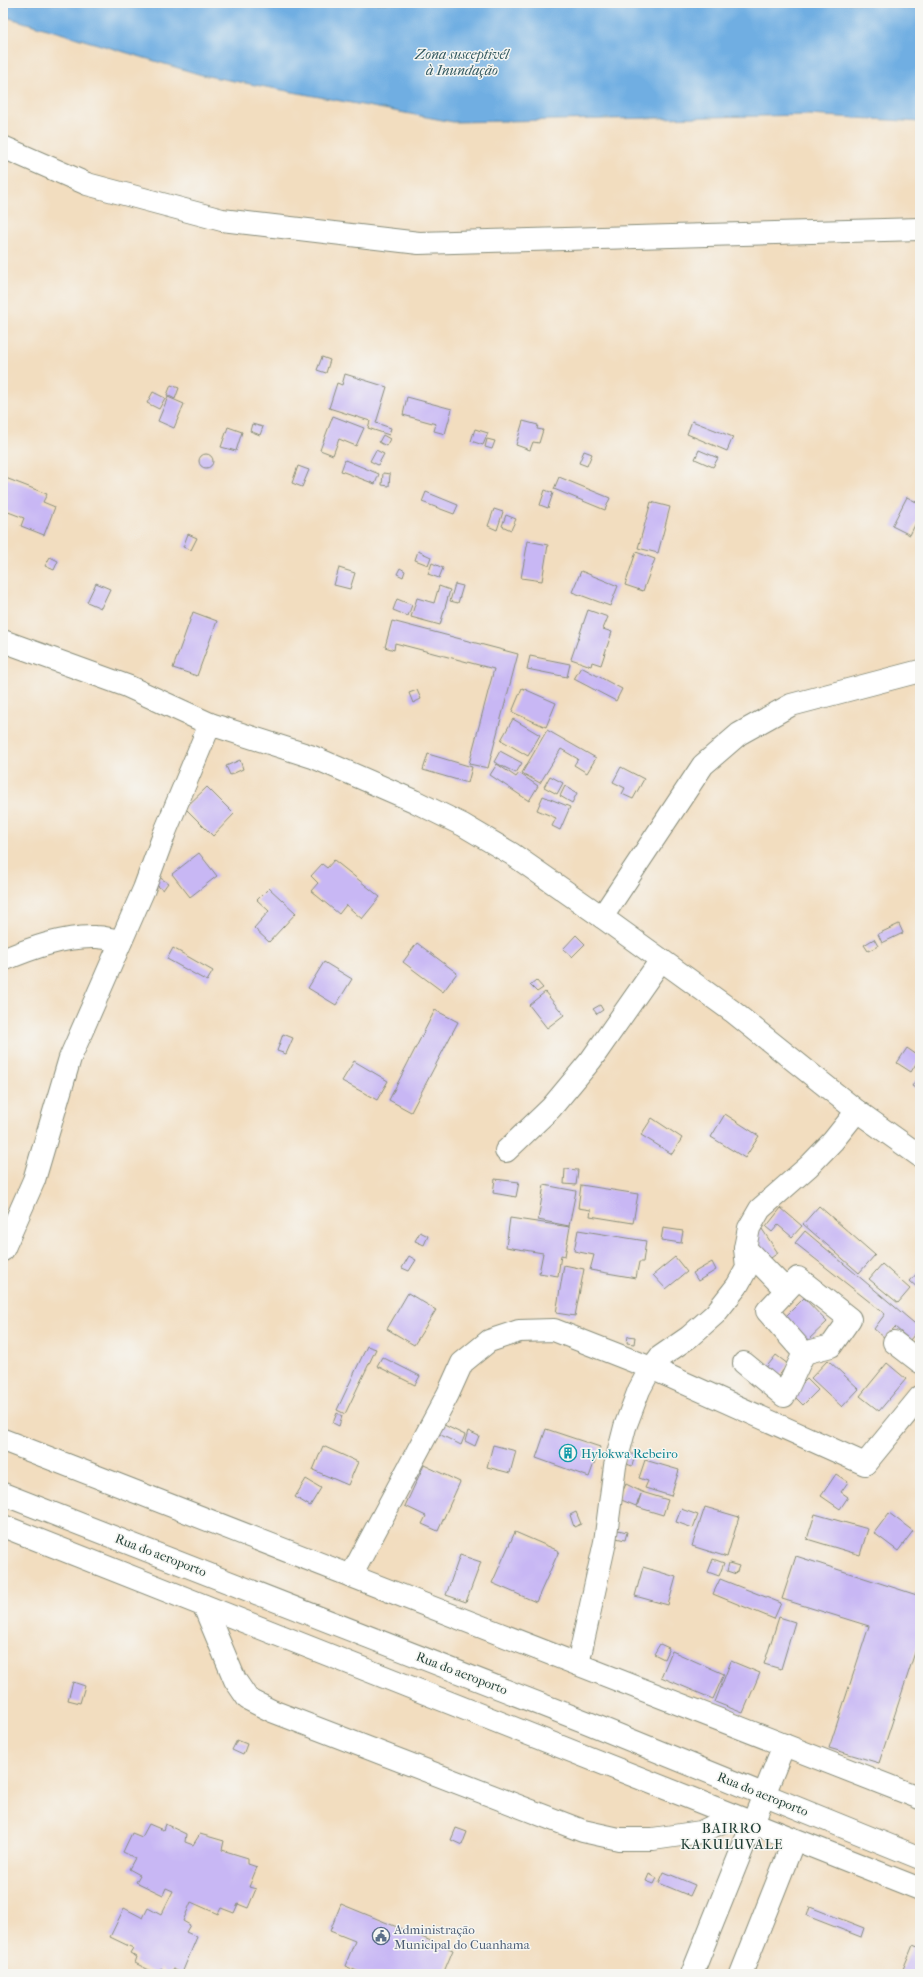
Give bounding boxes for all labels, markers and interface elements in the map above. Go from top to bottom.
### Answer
water label: Zona susceptivél à Inundação [414,46,510,79]
building icon: Hylokwa Rebeiro [558,1443,578,1463]
place label: Hylokwa Rebeiro [581,1446,678,1461]
street label: Rua do aeroporto [113,1531,209,1579]
street label: Rua do aeroporto [414,1649,510,1697]
street label: Rua do aeroporto [715,1769,811,1819]
district label: BAIRRO KAKULUVALE [680,1820,784,1853]
place label: Administração Municipal do Cuanhama [393,1922,531,1952]
public building icon: Administração Municipal do Cuanhama [371,1926,391,1946]

